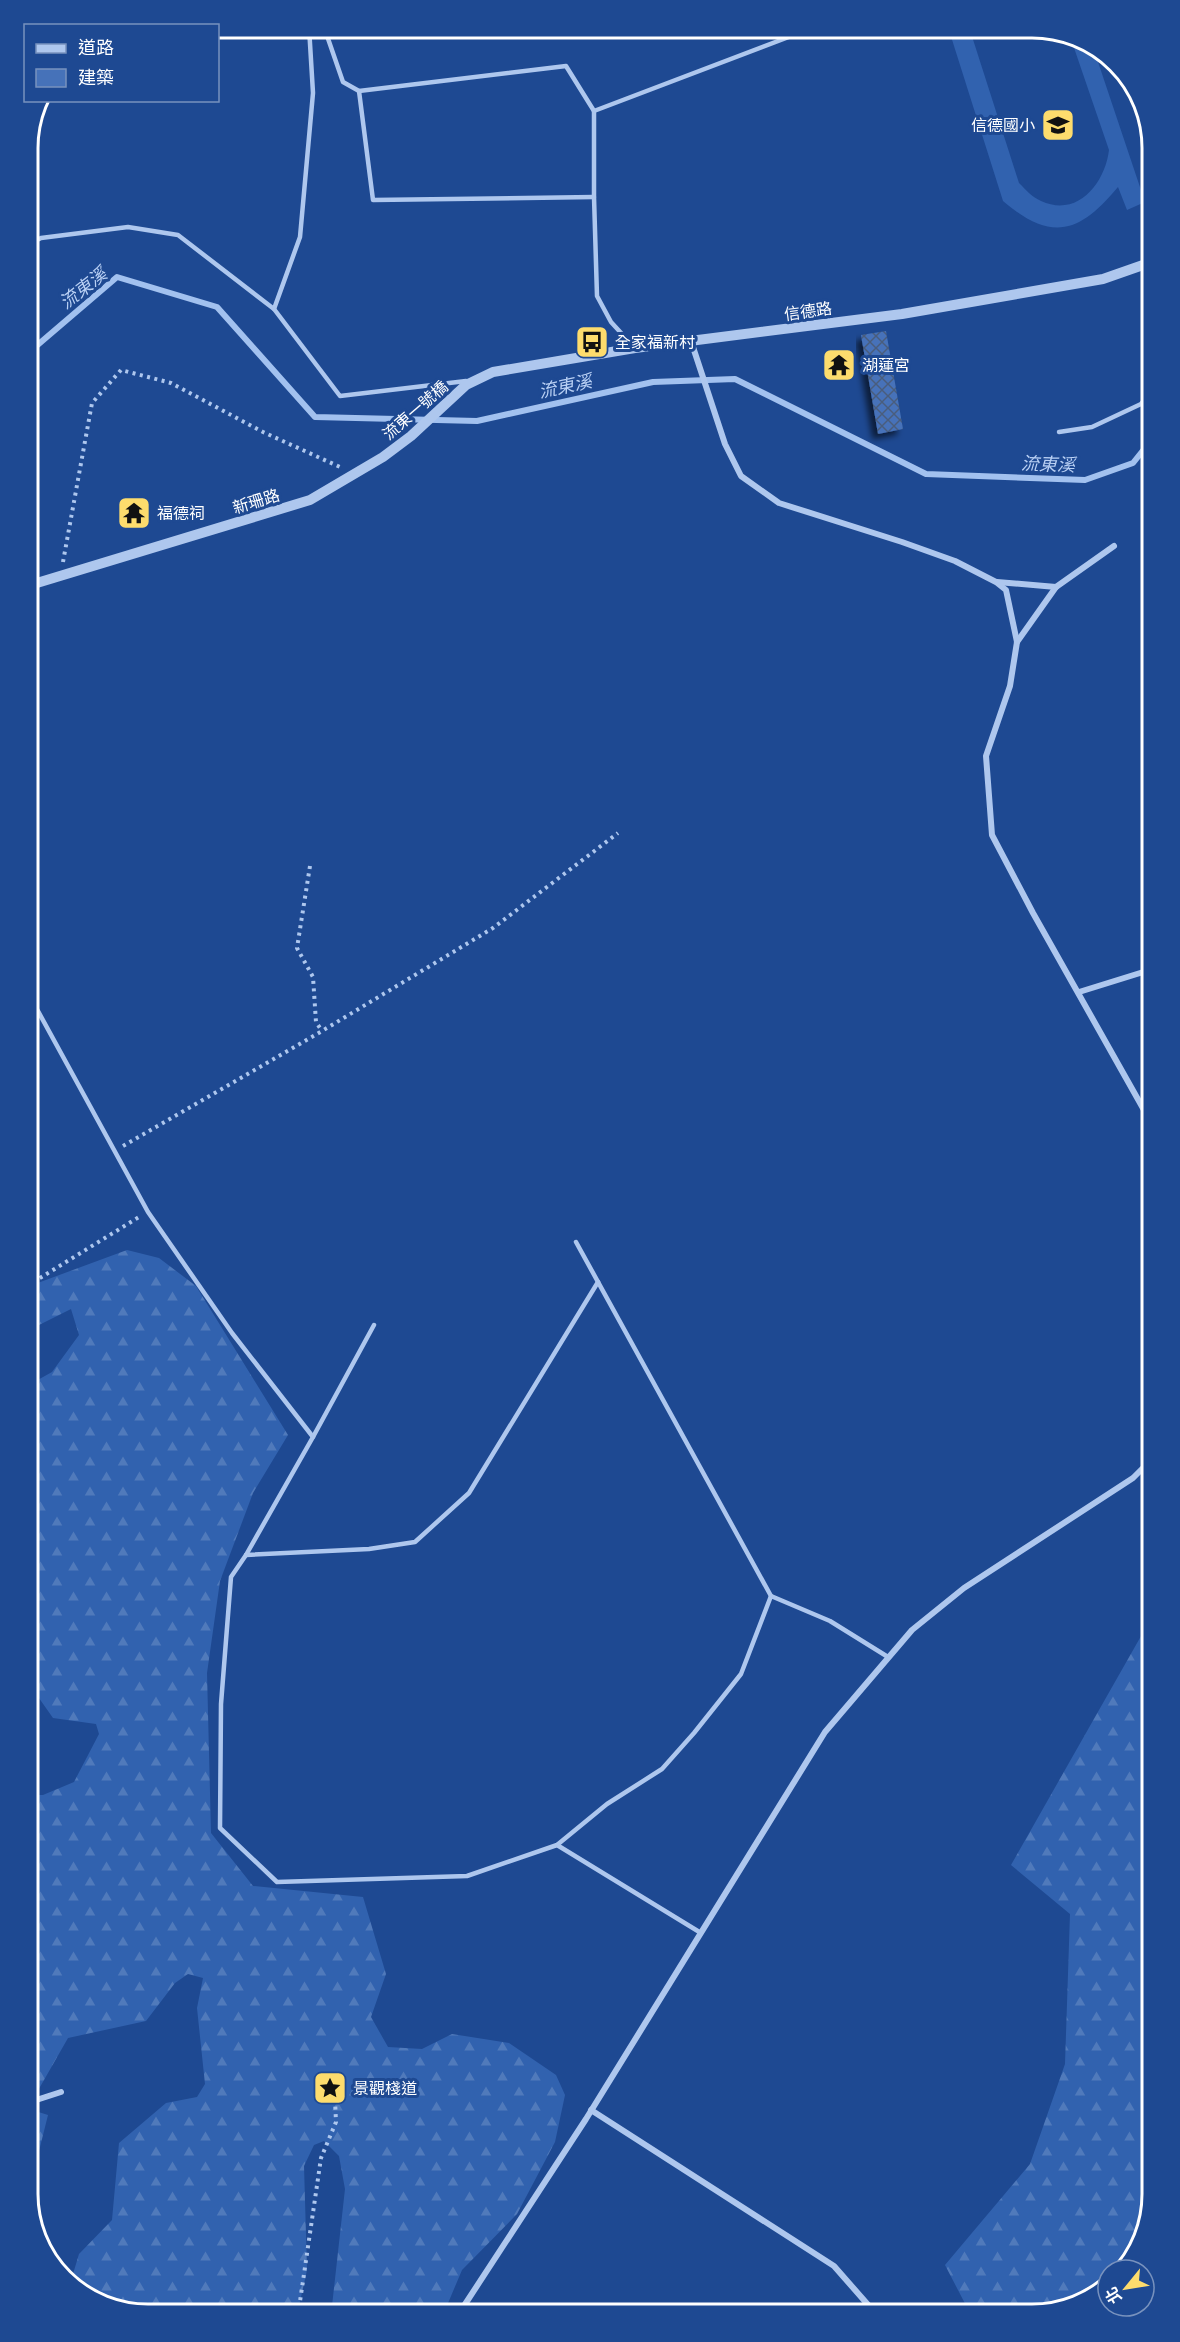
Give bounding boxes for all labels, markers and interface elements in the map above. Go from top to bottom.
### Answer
legend [24,24,219,102]
text: 道路 [78,36,114,59]
text: 建築 [78,66,114,89]
school or university icon: 信德國小 [1040,107,1076,143]
place label: 信德國小 [971,115,1035,135]
water label: 流東溪 [55,260,114,314]
street label: 信德路 [783,298,833,324]
bus stop icon: 全家福新村 [574,324,610,360]
place label: 全家福新村 [615,332,695,352]
temple icon: 湖蓮宮 [821,347,857,383]
place label: 湖蓮宮 [862,355,910,375]
water label: 流東溪 [536,369,597,403]
street label: 流東一號橋 [378,376,452,444]
water label: 流東溪 [1021,452,1078,477]
street label: 新珊路 [230,484,282,518]
temple icon: 福德祠 [116,495,152,531]
place label: 福德祠 [157,503,205,523]
place icon: 景觀棧道 [312,2070,348,2106]
place label: 景觀棧道 [353,2078,417,2098]
north arrow [1096,2258,1156,2318]
text: 北 [1100,2284,1126,2307]

